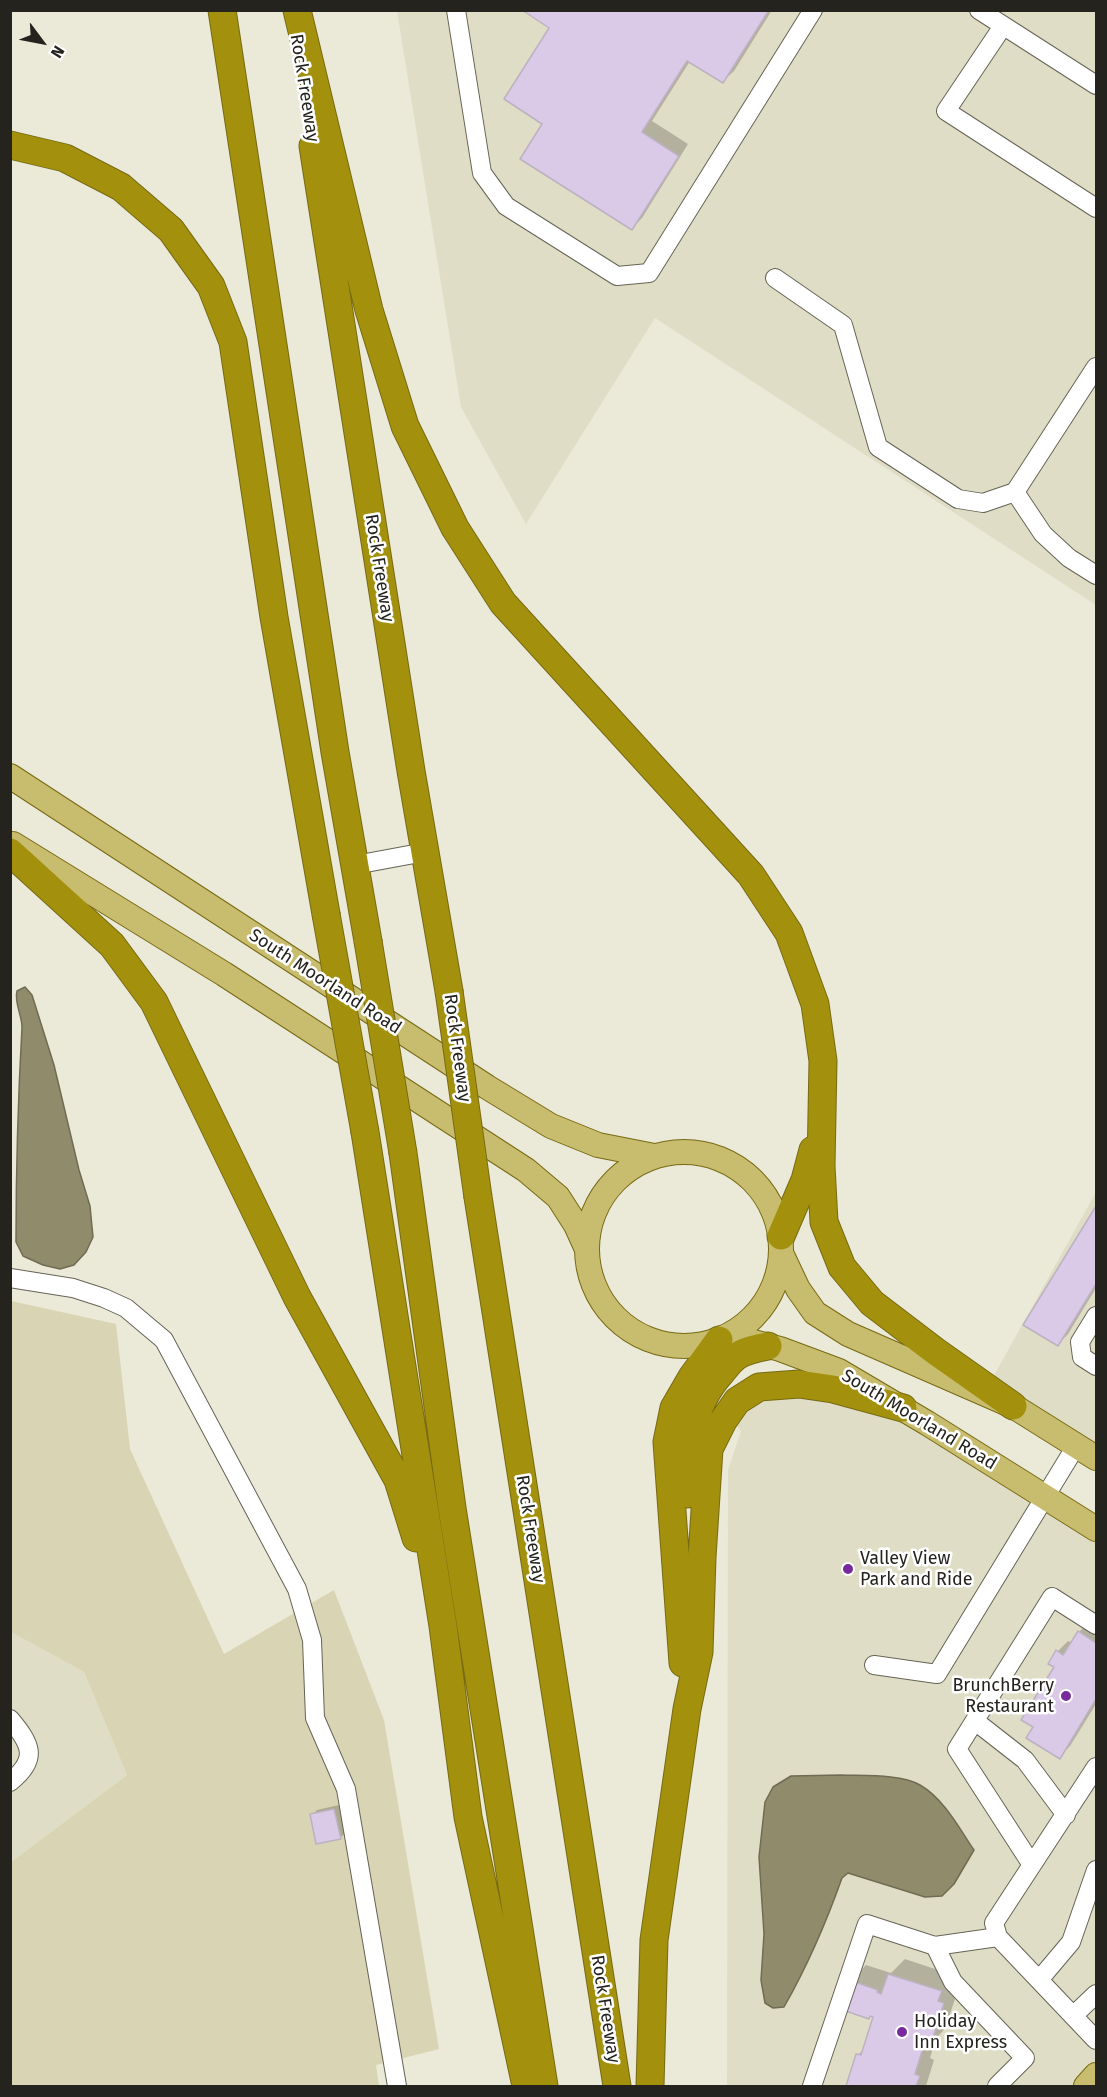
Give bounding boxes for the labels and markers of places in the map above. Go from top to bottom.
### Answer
place label: Valley View Park and Ride [860,1548,973,1590]
marker: Valley View Park and Ride [841,1562,855,1576]
place label: BrunchBerry Restaurant [952,1675,1054,1718]
marker: BrunchBerry Restaurant [1059,1689,1073,1703]
place label: Holiday Inn Express [914,2011,1007,2054]
marker: Holiday Inn Express [895,2025,909,2039]

